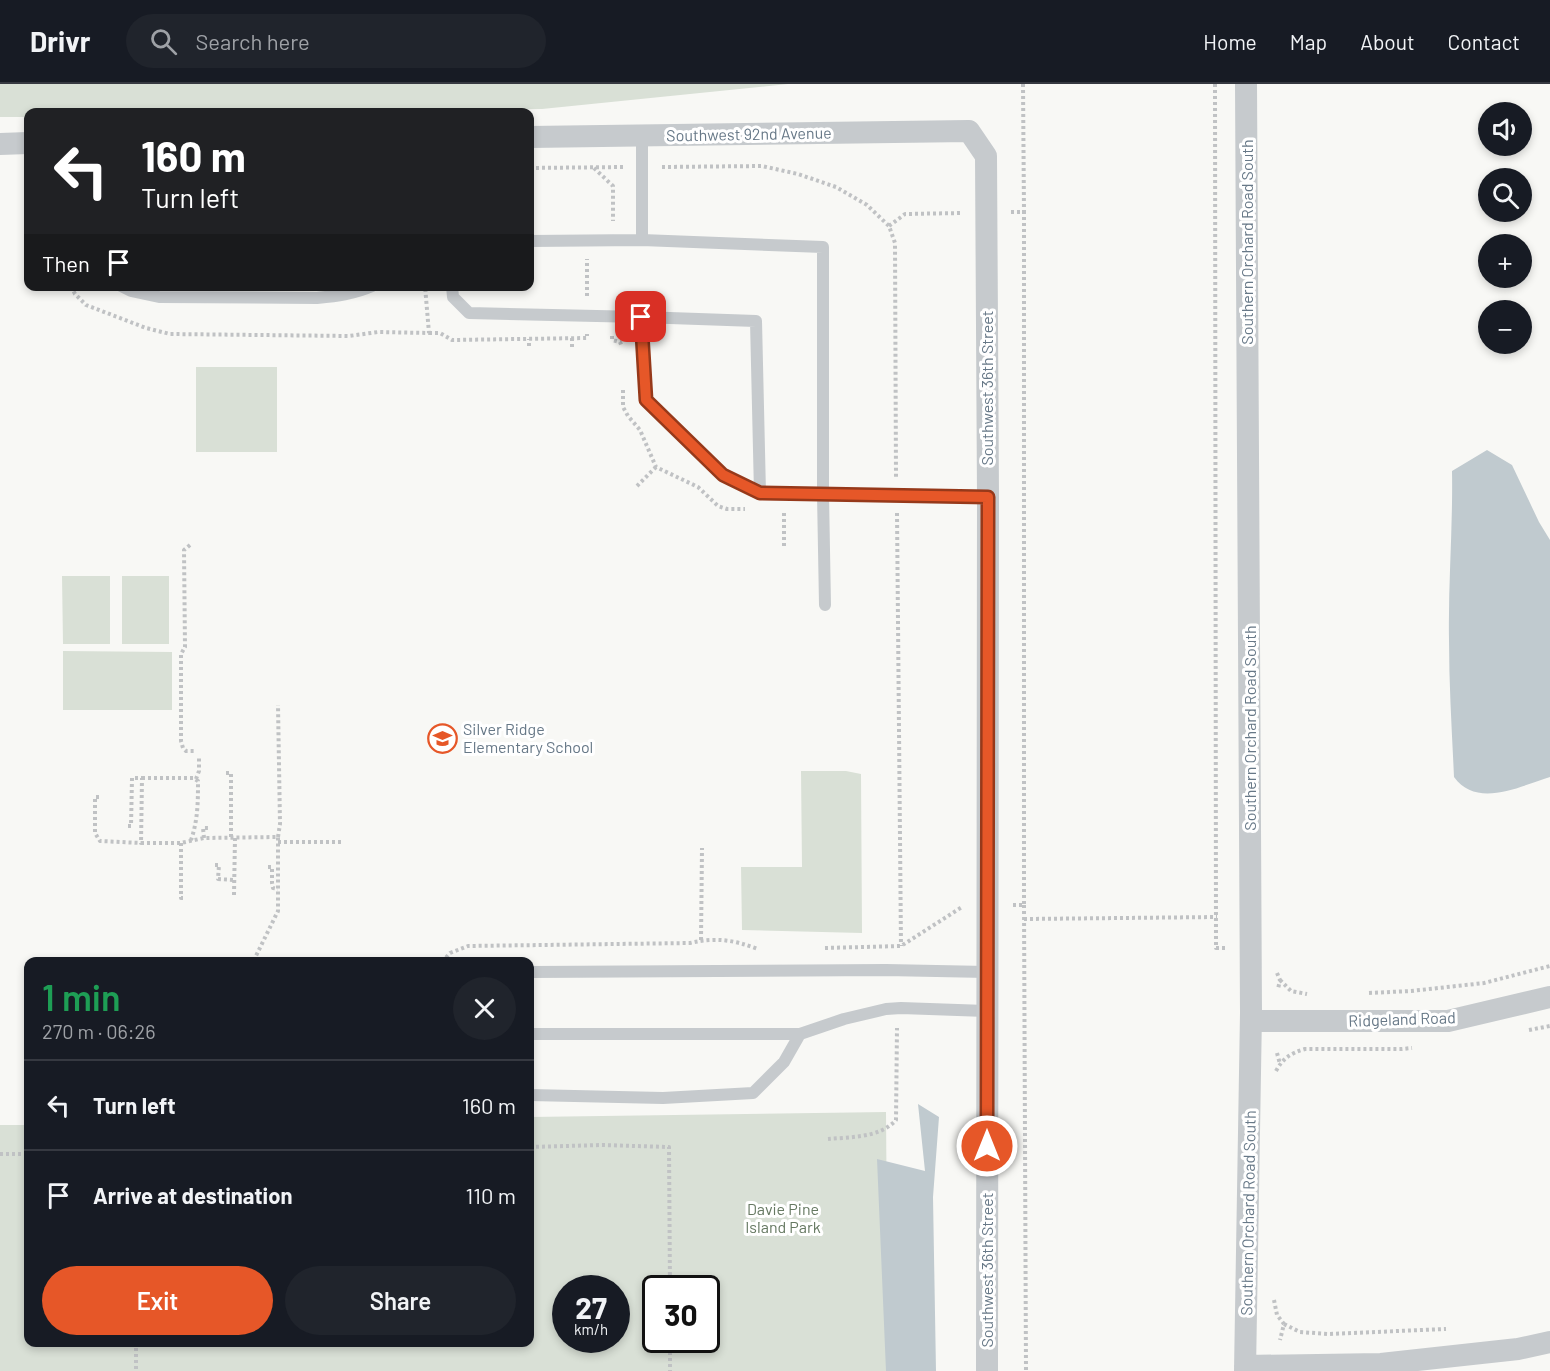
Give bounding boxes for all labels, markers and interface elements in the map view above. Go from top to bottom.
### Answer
search box [126,14,546,68]
text: Drivr [30,24,90,58]
icon: search [147,25,180,58]
text: Search here [195,28,310,54]
text: Home [1203,29,1257,54]
text: Map [1290,29,1327,54]
text: About [1360,29,1415,54]
text: Contact [1448,29,1520,54]
map controls [1478,102,1532,354]
button: sound [1478,102,1532,156]
street label: Southwest 92nd Avenue [666,123,832,144]
text: 160 m [141,130,246,180]
icon: left [42,132,120,210]
street label: Southern Orchard Road South [1237,139,1256,345]
button: search [1478,168,1532,222]
text: Turn left [141,181,239,213]
button: + [1478,234,1532,288]
icon: arrive [102,246,135,279]
text: Then [42,250,90,276]
pin [615,291,666,342]
icon: arrive [624,300,657,333]
button: − [1478,300,1532,354]
street label: Southwest 36th Street [977,310,996,466]
street label: Southern Orchard Road South [1240,625,1259,831]
place label: Silver Ridge Elementary School [463,719,593,756]
school or university icon: Silver Ridge Elementary School [426,722,458,754]
text: 1 min [42,975,121,1018]
button: close [453,977,516,1040]
street label: Ridgeland Road [1348,1007,1456,1030]
text: 270 m · 06:26 [42,1019,156,1043]
icon: left [42,1089,75,1122]
text: Turn left [93,1092,176,1118]
text: 160 m [462,1092,516,1118]
street label: Southern Orchard Road South [1236,1110,1259,1316]
position arrow [955,1114,1019,1178]
icon: arrive [42,1179,75,1212]
text: Arrive at destination [93,1182,292,1208]
text: 110 m [466,1182,516,1208]
street label: Southwest 36th Street [977,1192,996,1348]
park label: Davie Pine Island Park [745,1199,821,1236]
button: Exit [42,1266,273,1335]
button: Share [285,1266,516,1335]
speed limit sign: 30 [642,1275,720,1353]
text: 27 [575,1289,607,1325]
text: km/h [574,1320,608,1338]

